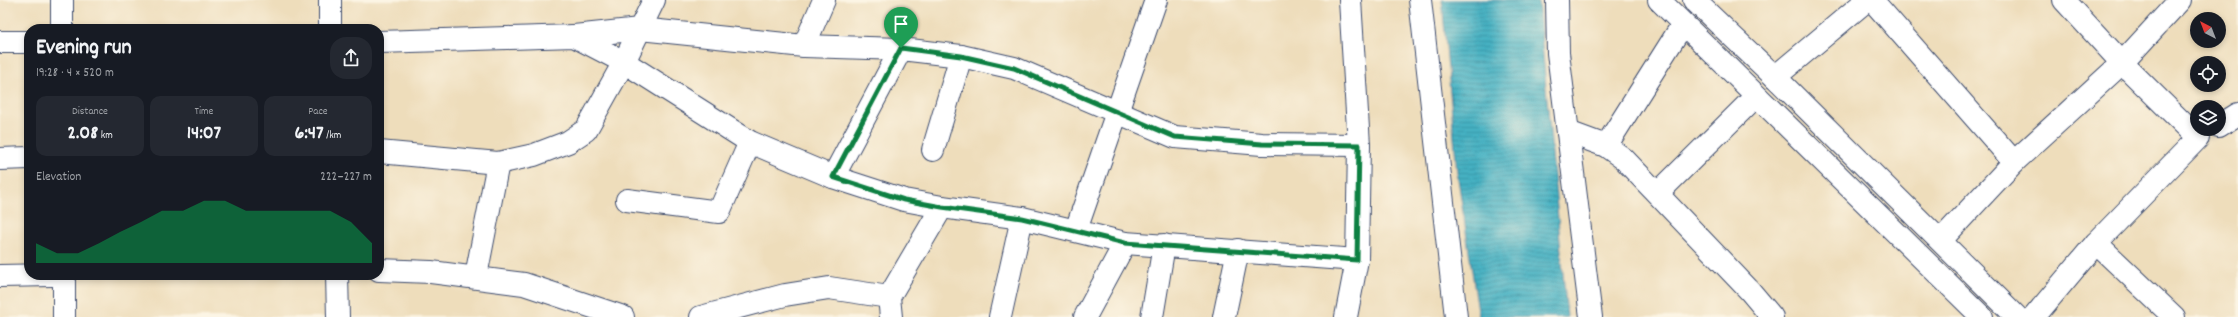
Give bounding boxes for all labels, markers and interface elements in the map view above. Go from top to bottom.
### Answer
pin [884,7.0,918,48]
north arrow [2190,12,2226,48]
map controls [2190,12,2226,136]
icon: arrive [890,13,912,35]
text: Evening run [36,33,132,64]
button: share [330,37,372,79]
button: locate [2190,56,2226,92]
text: 19:28 · 4 × 520 m [36,64,114,83]
button: layers [2190,100,2226,136]
text: Distance [72,104,108,120]
text: Time [195,104,213,120]
text: Pace [308,104,328,120]
text: 2.08 [67,120,98,148]
text: 14:07 [187,120,221,148]
text: 6:47 [295,120,324,148]
text: km [98,128,113,144]
text: /km [324,128,341,144]
text: Elevation [36,168,81,187]
text: 222–227 m [320,168,372,187]

